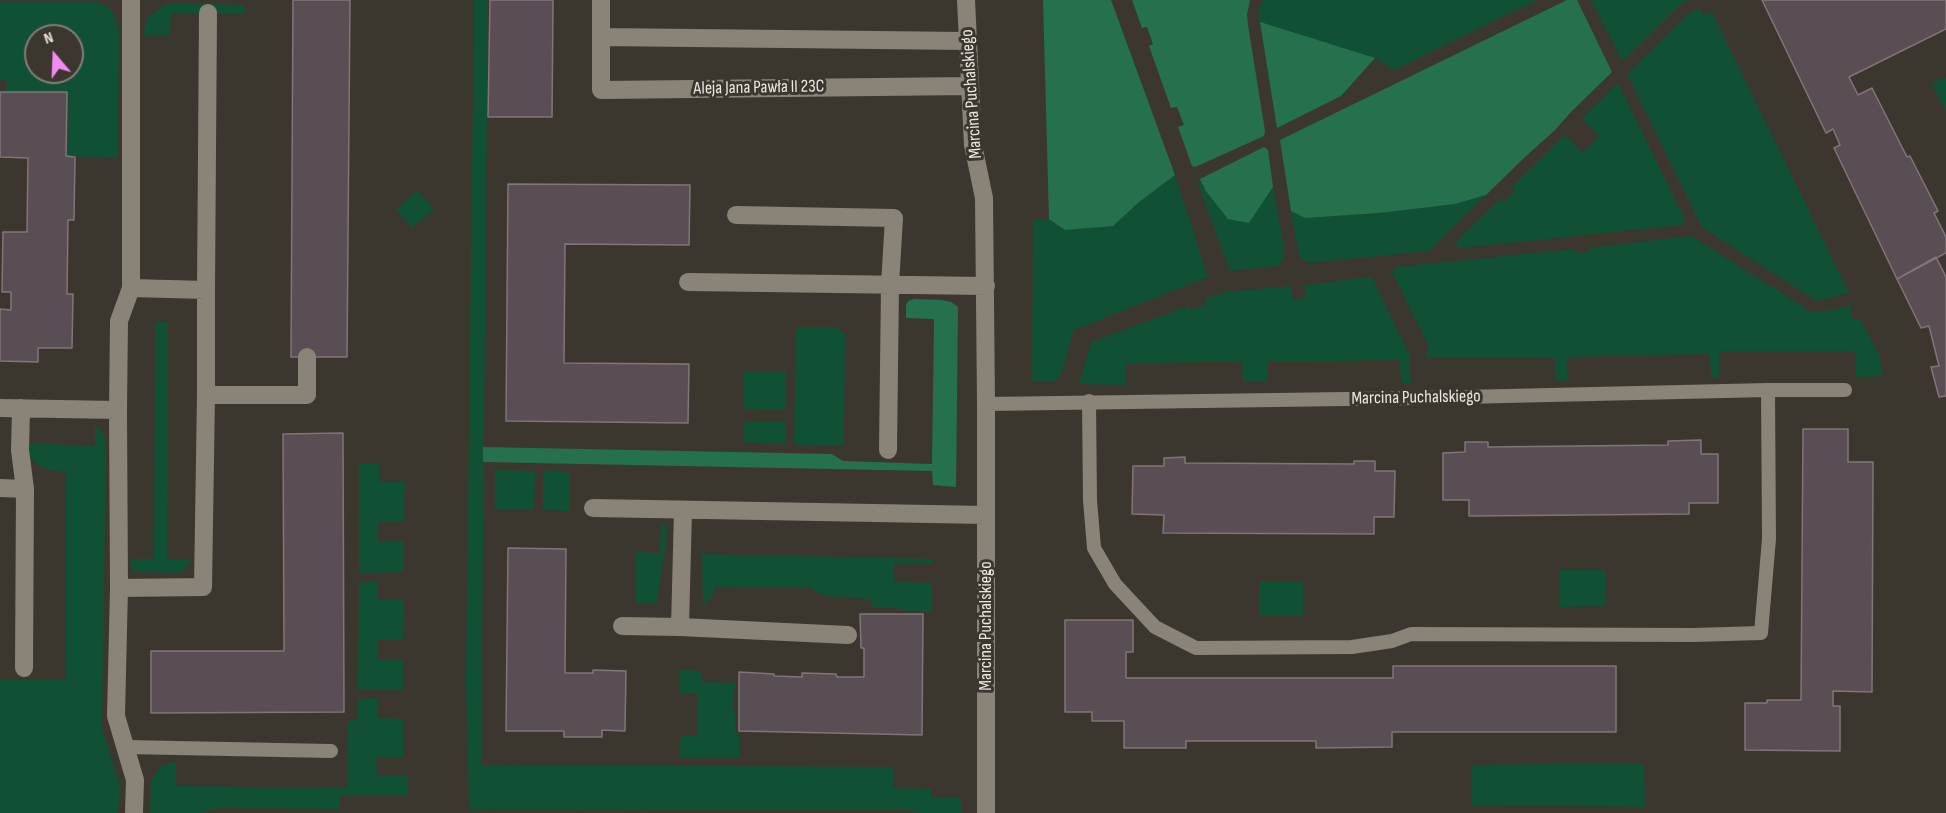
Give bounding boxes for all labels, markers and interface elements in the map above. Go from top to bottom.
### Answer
north arrow [24,24,84,84]
text: N [41,28,56,49]
street label: Marcina Puchalskiego [957,29,987,159]
street label: Aleja Jana Pawła II 23C [693,76,825,100]
street label: Marcina Puchalskiego [1351,386,1481,410]
street label: Marcina Puchalskiego [975,561,997,691]

